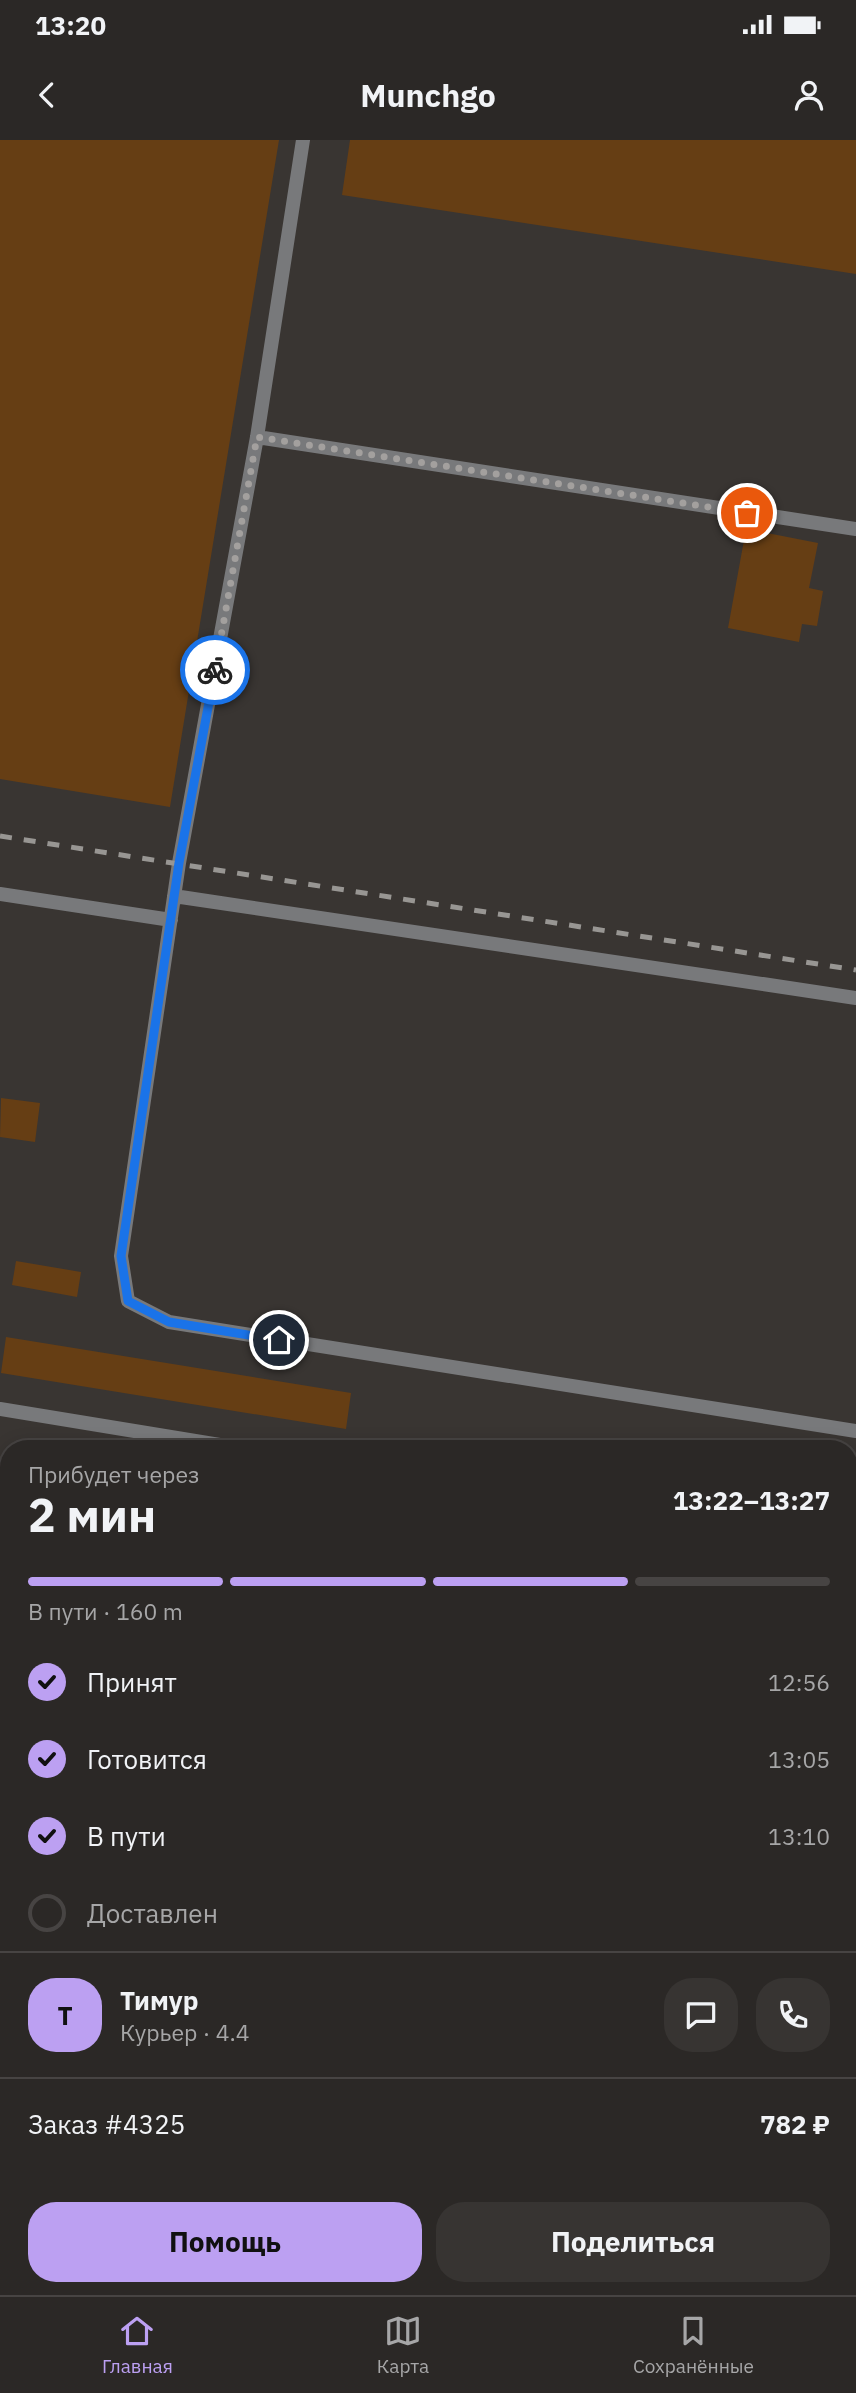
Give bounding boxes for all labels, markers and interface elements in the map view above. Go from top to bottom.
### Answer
text: 13:20 [35,8,106,42]
text: Munchgo [360,74,496,116]
icon: back [28,76,66,114]
icon: person [790,76,828,114]
pin [717,483,777,543]
icon: bag [728,494,766,532]
courier [180,635,250,705]
icon: bike [196,651,234,689]
pin [249,1310,309,1370]
icon: home [260,1321,298,1359]
text: Прибудет через [28,1459,200,1489]
text: 13:22–13:27 [673,1483,830,1517]
text: 2 мин [28,1485,156,1545]
text: В пути · 160 m [28,1596,183,1626]
icon: check [28,1663,66,1701]
text: Принят [87,1665,177,1699]
text: 12:56 [768,1667,830,1697]
icon: check [28,1740,66,1778]
text: Готовится [87,1742,207,1776]
text: 13:05 [768,1744,830,1774]
icon: check [28,1817,66,1855]
text: В пути [87,1819,166,1853]
text: 13:10 [768,1821,830,1851]
text: Доставлен [87,1896,218,1930]
button: chat [664,1978,738,2052]
button: phone [756,1978,830,2052]
text: Тимур [120,1983,199,2017]
text: Т [57,1998,73,2032]
text: Курьер · 4.4 [120,2017,250,2047]
text: Заказ #4325 [28,2107,185,2141]
text: 782 ₽ [760,2107,830,2141]
button: Помощь [28,2202,422,2282]
button: Поделиться [436,2202,830,2282]
tab: Главная [102,2312,173,2378]
tab: Карта [377,2312,429,2378]
tab: Сохранённые [633,2312,754,2378]

